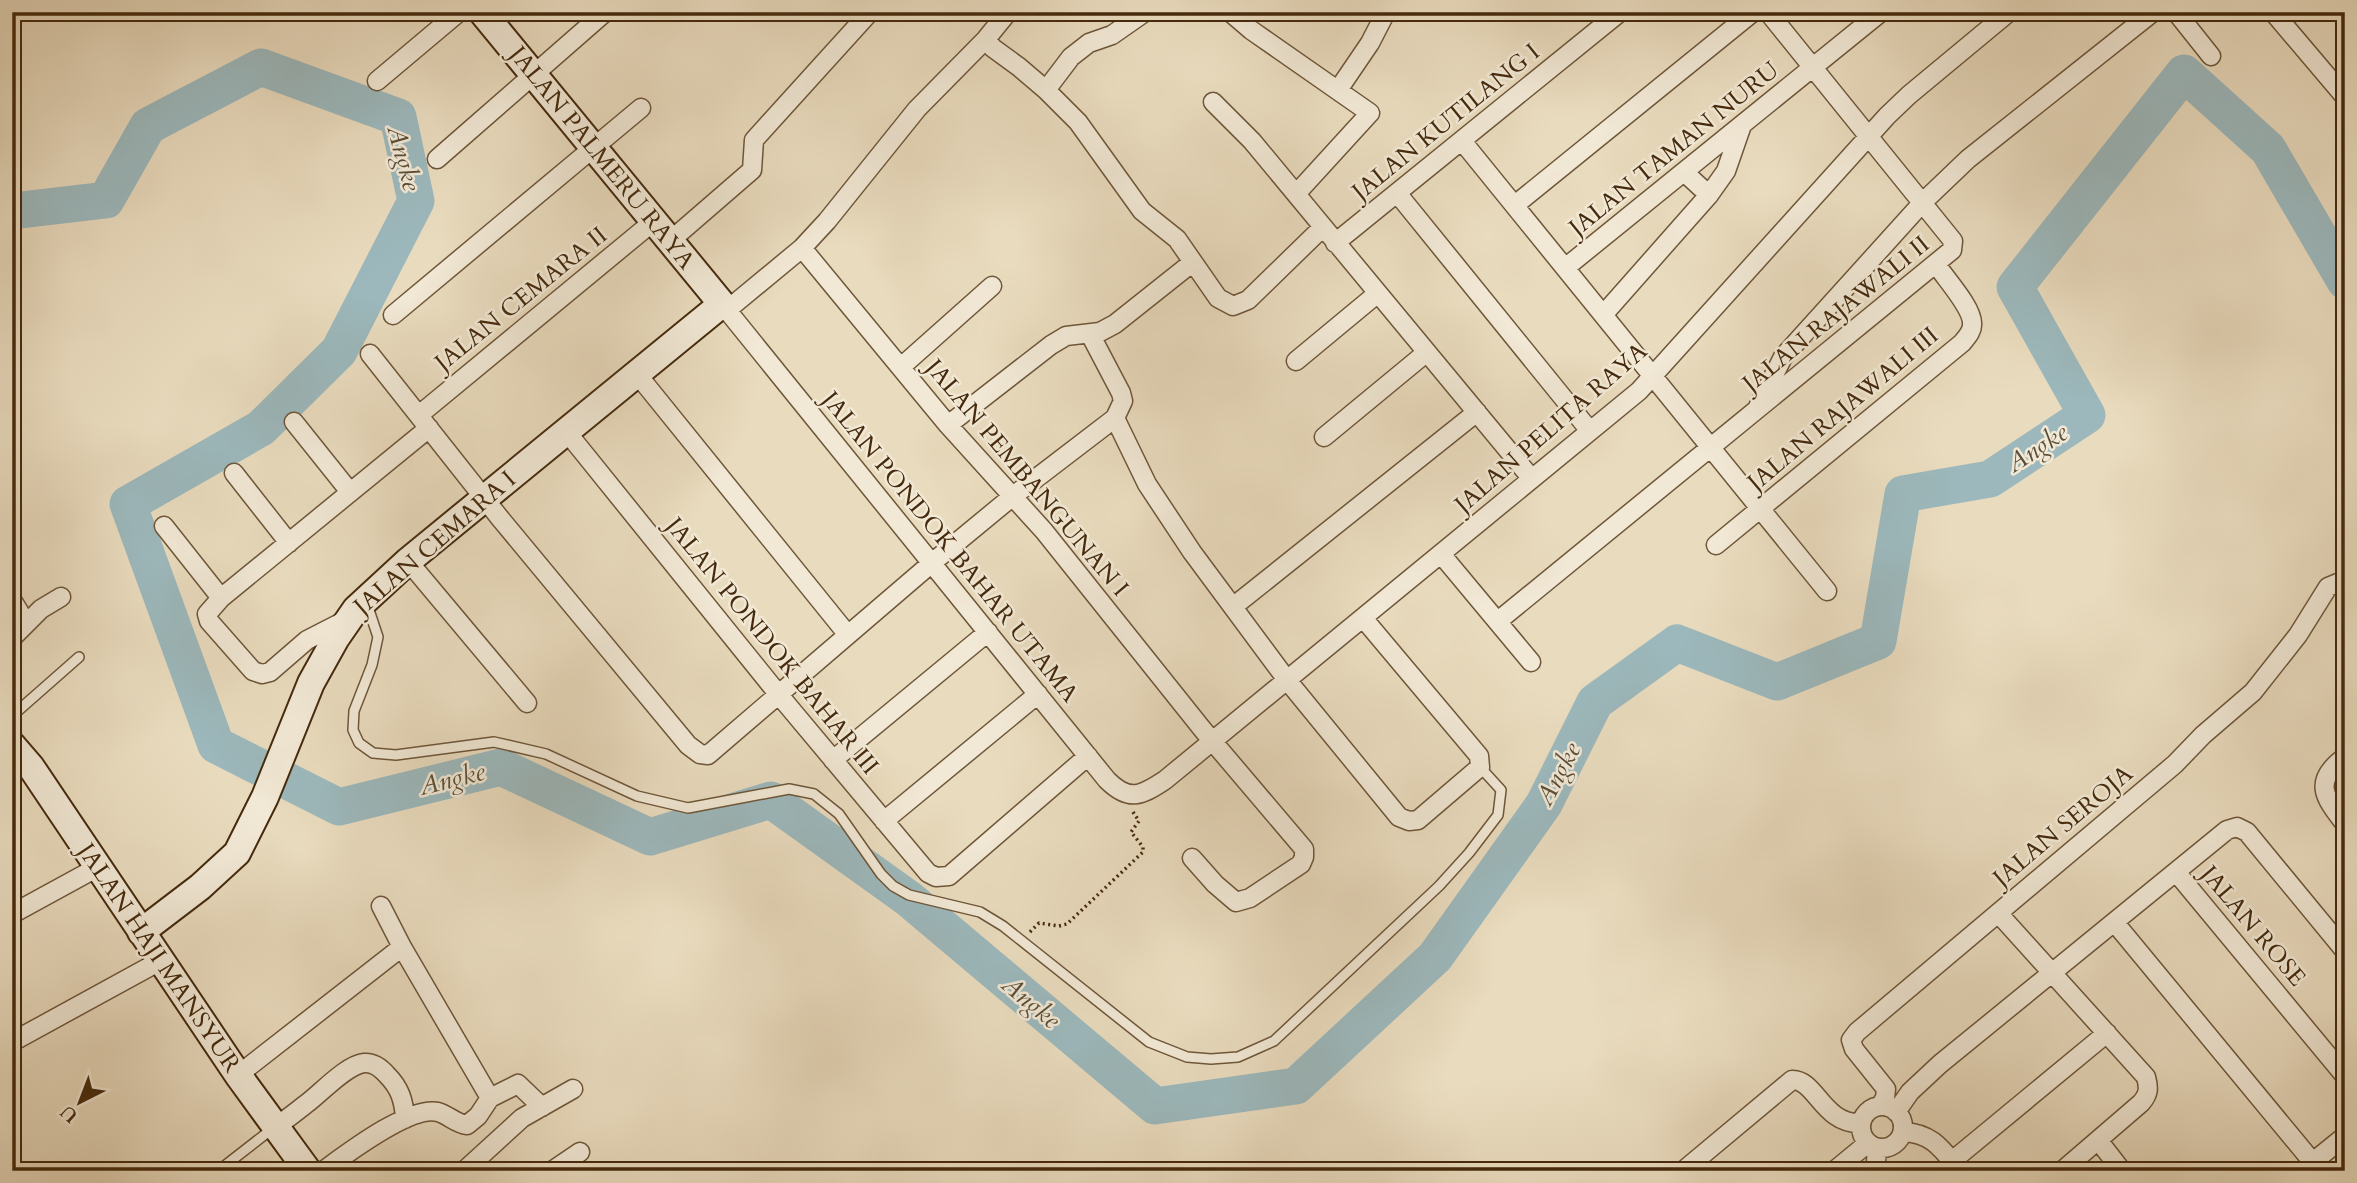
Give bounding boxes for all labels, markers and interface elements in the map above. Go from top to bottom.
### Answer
street label: JALAN KUTILANG I [1343,36,1547,210]
street label: JALAN PALMERU RAYA [500,37,703,277]
street label: JALAN TAMAN NURU [1560,54,1786,246]
water label: Angke [378,120,430,196]
street label: JALAN CEMARA II [425,219,614,381]
street label: JALAN RAJAWALI II [1733,228,1936,402]
street label: JALAN RAJAWALI III [1738,319,1946,501]
street label: JALAN PELITA RAYA [1445,335,1655,523]
street label: JALAN PEMBANGUNAN I [916,350,1136,604]
street label: JALAN PONDOK BAHAR UTAMA [812,382,1086,710]
water label: Angke [1999,415,2075,481]
street label: JALAN CEMARA I [345,463,523,625]
street label: JALAN PONDOK BAHAR III [656,508,886,781]
water label: Angke [1526,735,1590,813]
water label: Angke [414,754,490,804]
street label: JALAN SEROJA [1984,757,2141,896]
street label: JALAN HAJI MANSYUR [68,834,248,1079]
street label: JALAN ROSE [2191,856,2313,993]
water label: Angke [993,966,1069,1038]
north arrow [46,1068,116,1138]
text: U [54,1099,84,1129]

